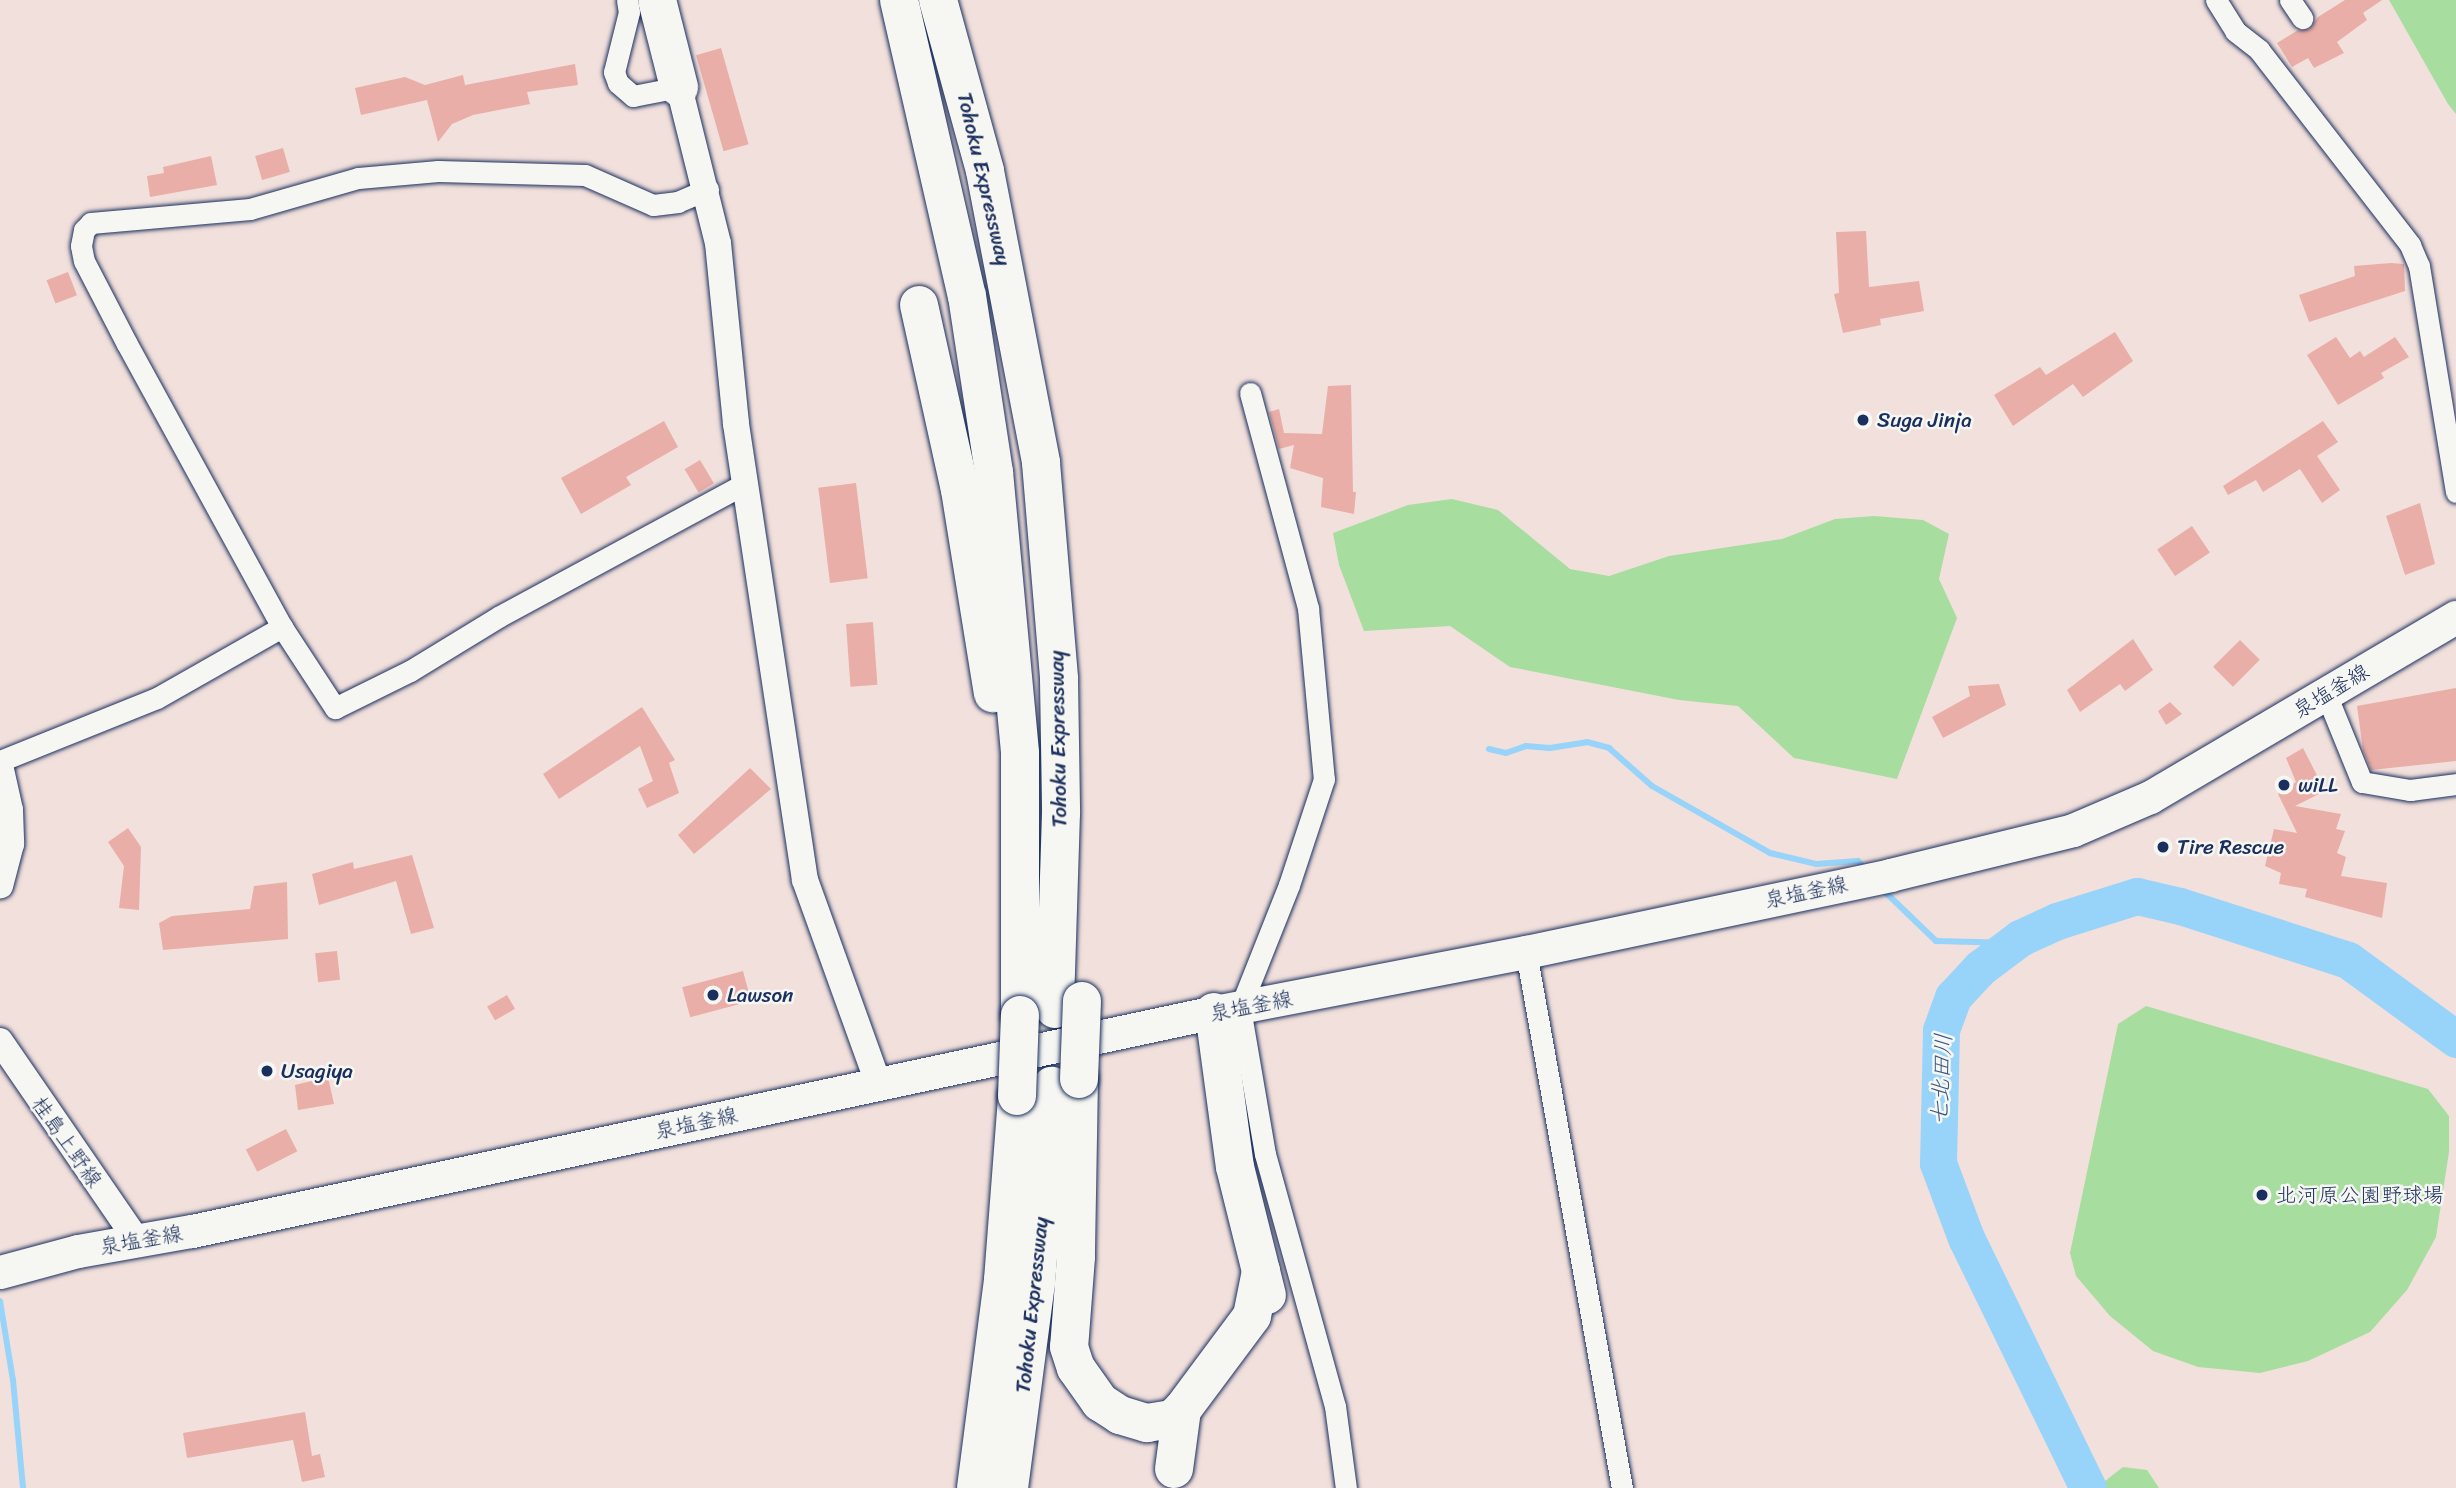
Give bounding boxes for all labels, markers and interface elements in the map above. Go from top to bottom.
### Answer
street label: Tohoku Expressway [952,89,1016,269]
place label: Suga Jinja [1877,407,1972,433]
marker: Suga Jinja [1855,412,1871,428]
street label: Tohoku Expressway [1044,650,1072,828]
street label: 泉塩釜線 [2289,659,2373,723]
place label: wiLL [2298,772,2338,798]
marker: wiLL [2276,777,2292,793]
place label: Tire Rescue [2177,834,2284,860]
marker: Tire Rescue [2155,839,2171,855]
street label: 泉塩釜線 [1762,871,1850,913]
place label: Lawson [727,982,793,1008]
street label: 泉塩釜線 [1207,986,1295,1026]
marker: Lawson [705,987,721,1003]
water label: 七北田川 [1926,1032,1958,1126]
place label: Usagiya [281,1058,353,1084]
marker: Usagiya [259,1063,275,1079]
street label: 桂島上野線 [27,1092,107,1192]
street label: 泉塩釜線 [652,1102,740,1144]
place label: 北河原公園野球場 [2276,1182,2444,1208]
marker: 北河原公園野球場 [2254,1187,2270,1203]
street label: Tohoku Expressway [1010,1215,1054,1395]
street label: 泉塩釜線 [97,1220,185,1260]

